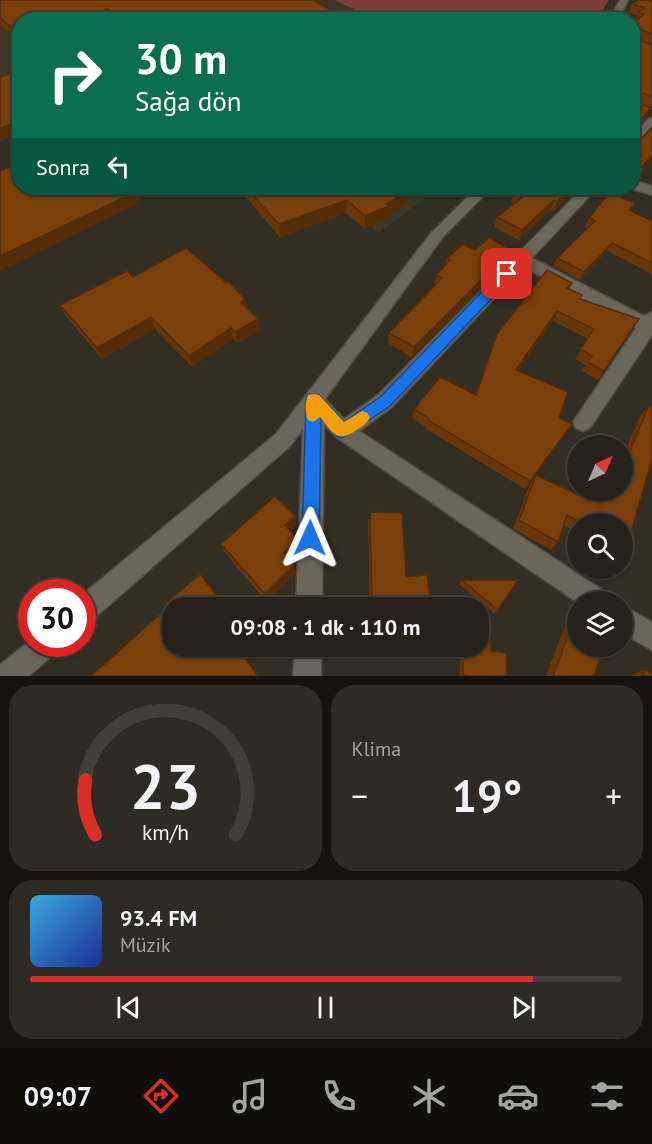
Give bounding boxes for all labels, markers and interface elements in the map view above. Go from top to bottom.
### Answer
text: 30 m [135,31,227,86]
icon: right [36,36,114,114]
text: Sağa dön [135,84,242,118]
icon: left [102,150,135,183]
text: Sonra [36,153,90,181]
pin [481,248,532,299]
icon: arrive [490,257,523,290]
north arrow [567,435,633,501]
map controls [567,435,633,657]
position arrow [278,506,342,570]
button: search [567,513,633,579]
speed limit sign: 30 [18,579,96,657]
button: layers [567,591,633,657]
text: 09:08 · 1 dk · 110 m [231,613,420,641]
text: Klima [352,736,401,762]
text: 23 [130,745,201,826]
text: 19° [451,766,522,824]
text: − [352,774,368,817]
text: + [605,774,622,817]
text: km/h [142,818,189,846]
text: 93.4 FM [120,904,197,932]
text: Müzik [120,932,170,958]
icon: previous [112,991,145,1024]
icon: pause [309,991,342,1024]
icon: next [507,991,540,1024]
icon: directions [140,1075,182,1117]
icon: music [229,1075,271,1117]
icon: phone [318,1075,360,1117]
icon: climate [408,1075,450,1117]
icon: car [497,1075,539,1117]
icon: filters [586,1075,628,1117]
text: 09:07 [24,1079,92,1113]

